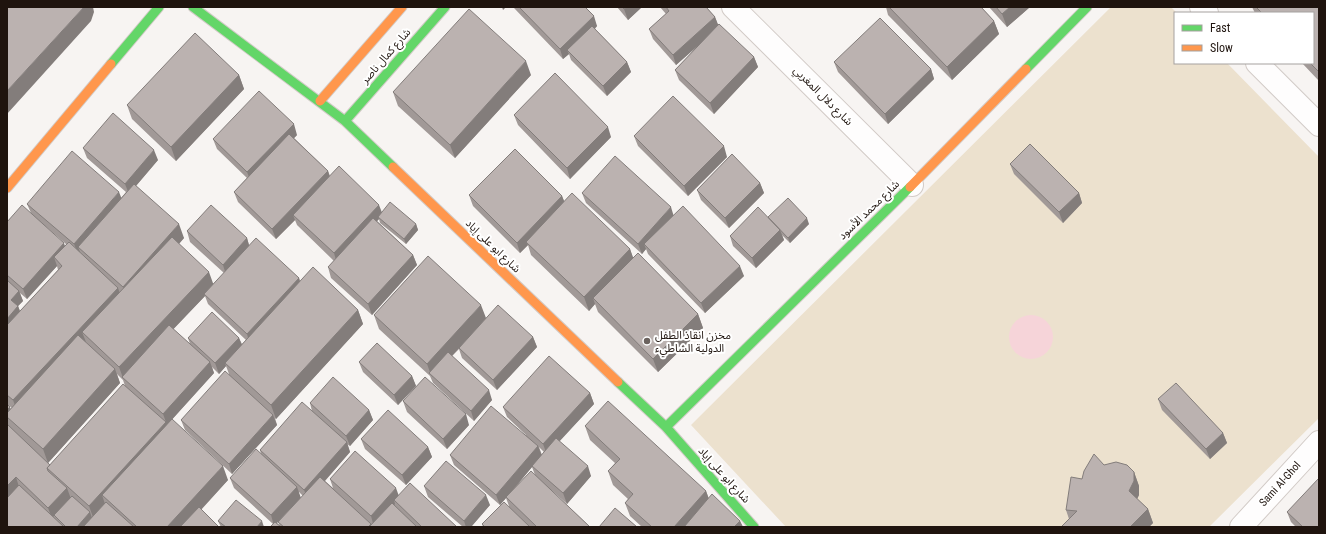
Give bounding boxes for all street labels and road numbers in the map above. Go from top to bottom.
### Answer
street label: شارع كمال ناصر [358,26,414,88]
street label: شارع دلال المغربي [789,64,856,130]
street label: شارع محمد الأسود [836,177,903,243]
street label: شارع ابو على إياد [462,217,523,276]
street label: شارع ابو على إياد [695,444,753,507]
street label: Sami Al-Ghol [1257,459,1303,509]

